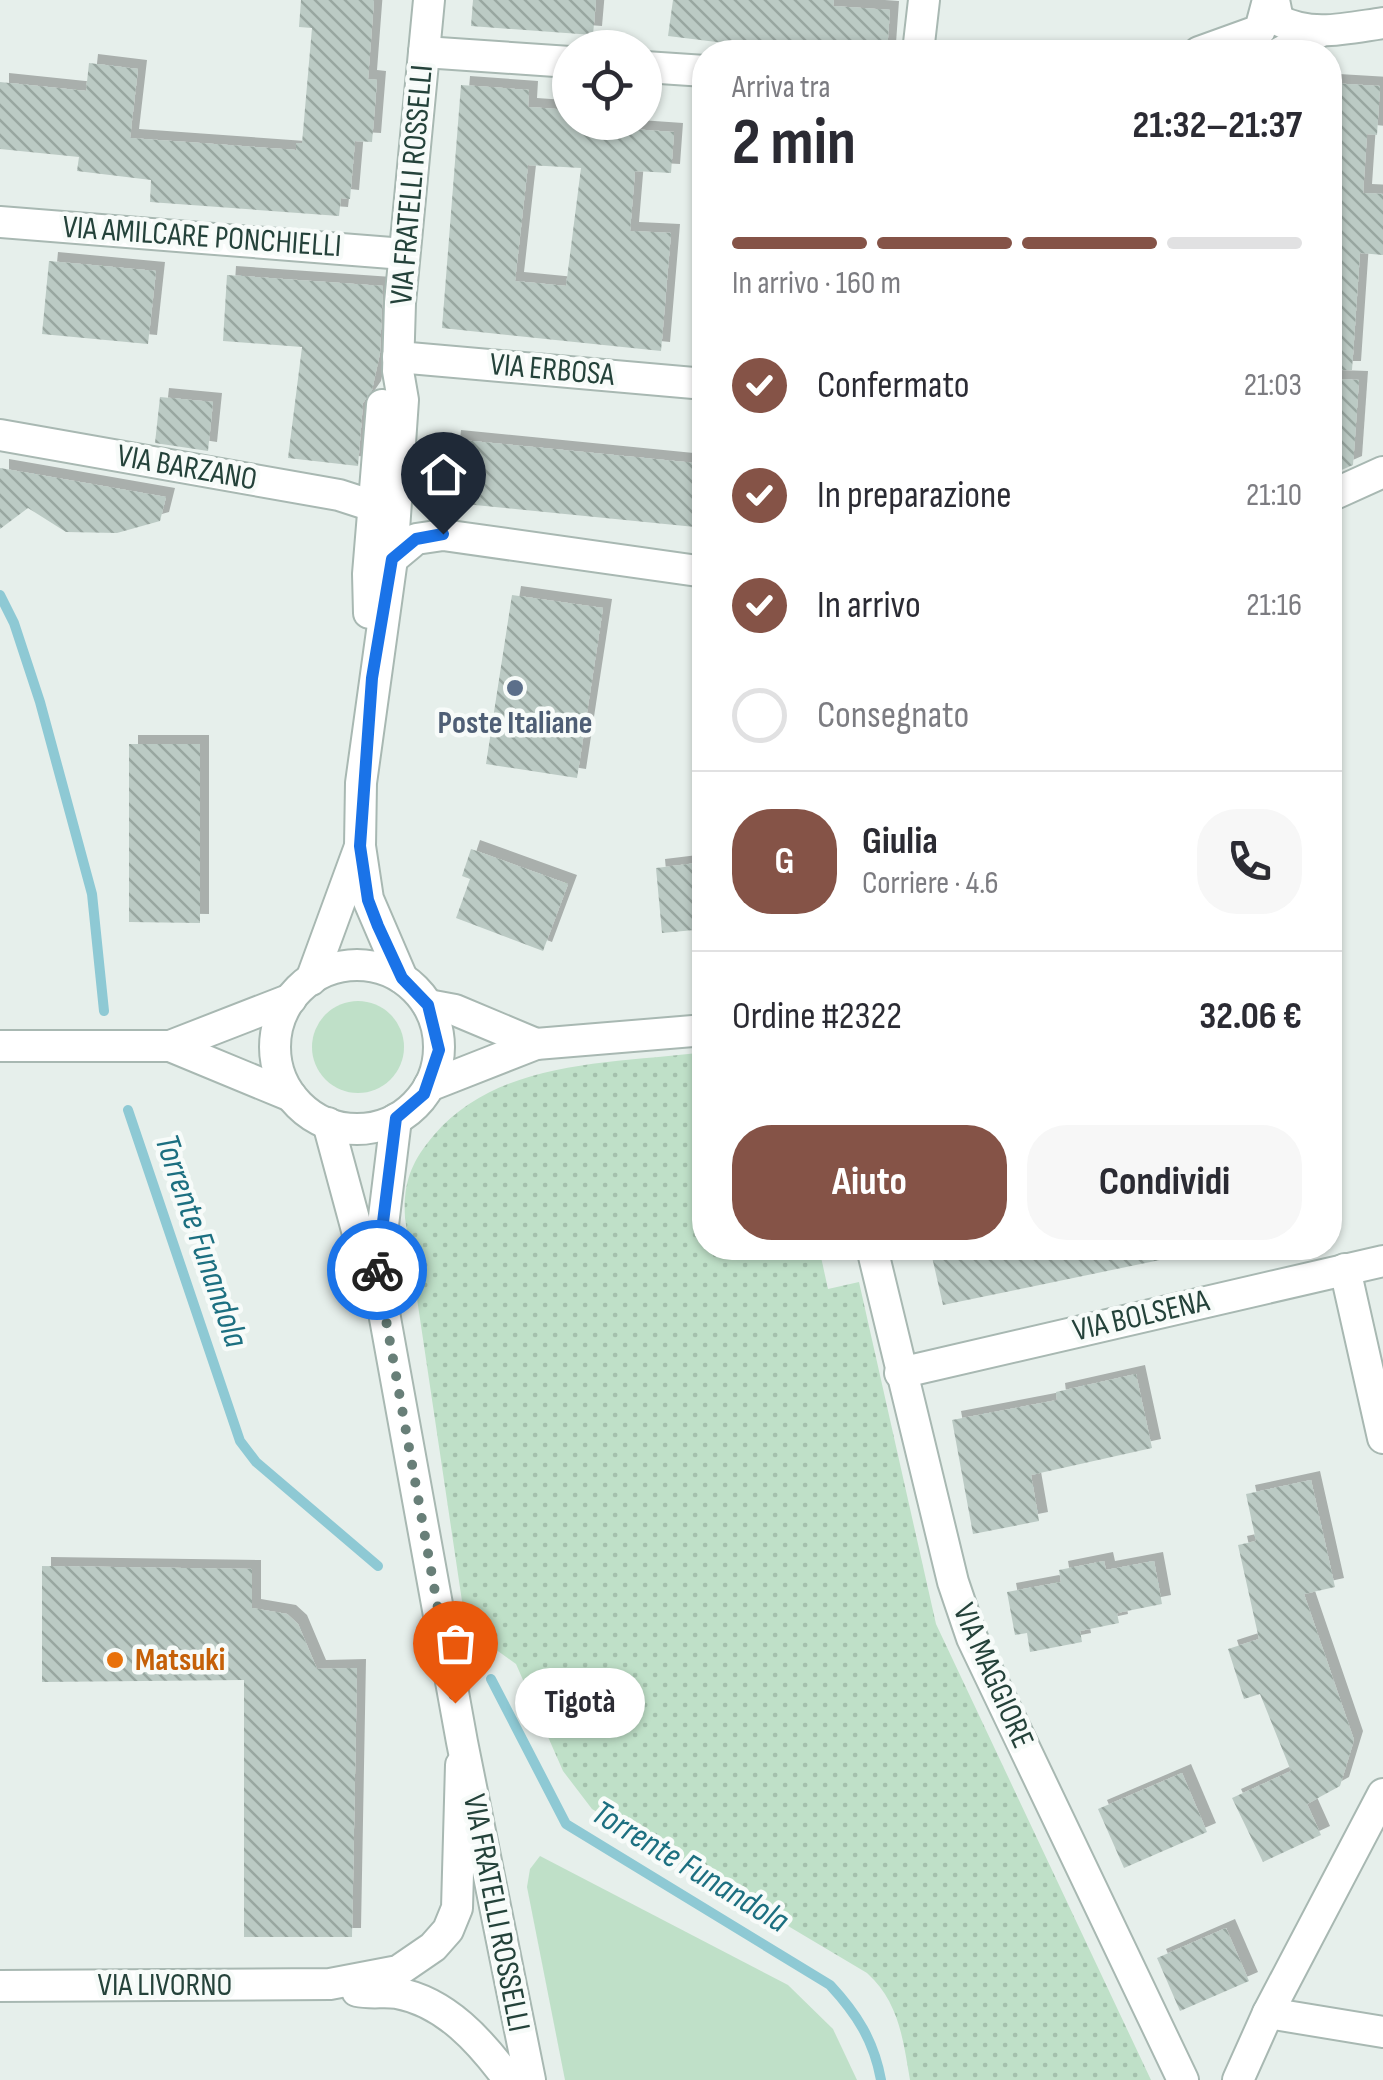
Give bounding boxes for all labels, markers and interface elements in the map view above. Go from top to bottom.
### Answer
map controls [552,30,662,140]
button: locate [552,30,662,140]
street label: VIA FRATELLI ROSSELLI [382,63,442,307]
text: Arriva tra [732,68,831,107]
text: 21:32–21:37 [1133,103,1302,148]
text: 2 min [732,105,856,183]
street label: VIA AMILCARE PONCHIELLI [61,208,343,266]
text: In arrivo · 160 m [732,264,901,303]
street label: VIA ERBOSA [488,345,616,395]
icon: check [732,358,787,413]
text: Confermato [817,363,970,408]
text: 21:03 [1244,366,1302,405]
pin [401,432,486,535]
street label: VIA BARZANO [114,437,260,499]
icon: home [416,447,471,502]
icon: check [732,468,787,523]
text: In preparazione [817,473,1012,518]
text: 21:10 [1246,476,1302,515]
icon: check [732,578,787,633]
text: In arrivo [817,583,921,628]
text: 21:16 [1246,586,1302,625]
marker: Poste Italiane [504,677,526,699]
text: Consegnato [817,693,969,738]
place label: Poste Italiane [438,704,592,743]
button: phone [1197,809,1302,914]
text: Giulia [862,819,938,864]
text: G [775,839,794,884]
text: Corriere · 4.6 [862,864,998,903]
text: Ordine #2322 [732,994,902,1039]
text: 32.06 € [1199,994,1302,1039]
button: Aiuto [732,1125,1007,1240]
button: Condividi [1027,1125,1302,1240]
water label: Torrente Funandola [144,1129,258,1353]
courier [327,1220,427,1320]
icon: bike [350,1243,405,1298]
street label: VIA BOLSENA [1069,1281,1213,1351]
street label: VIA MAGGIORE [944,1598,1042,1754]
pin [413,1601,498,1704]
icon: bag [428,1616,483,1671]
place label: Matsuki [135,1641,225,1680]
marker: Matsuki [104,1649,126,1671]
callout: Tigotà [515,1668,645,1738]
text: Tigotà [544,1683,616,1722]
street label: VIA FRATELLI ROSSELLI [454,1791,538,2035]
water label: Torrente Funandola [584,1791,796,1943]
street label: VIA LIVORNO [98,1966,232,2005]

